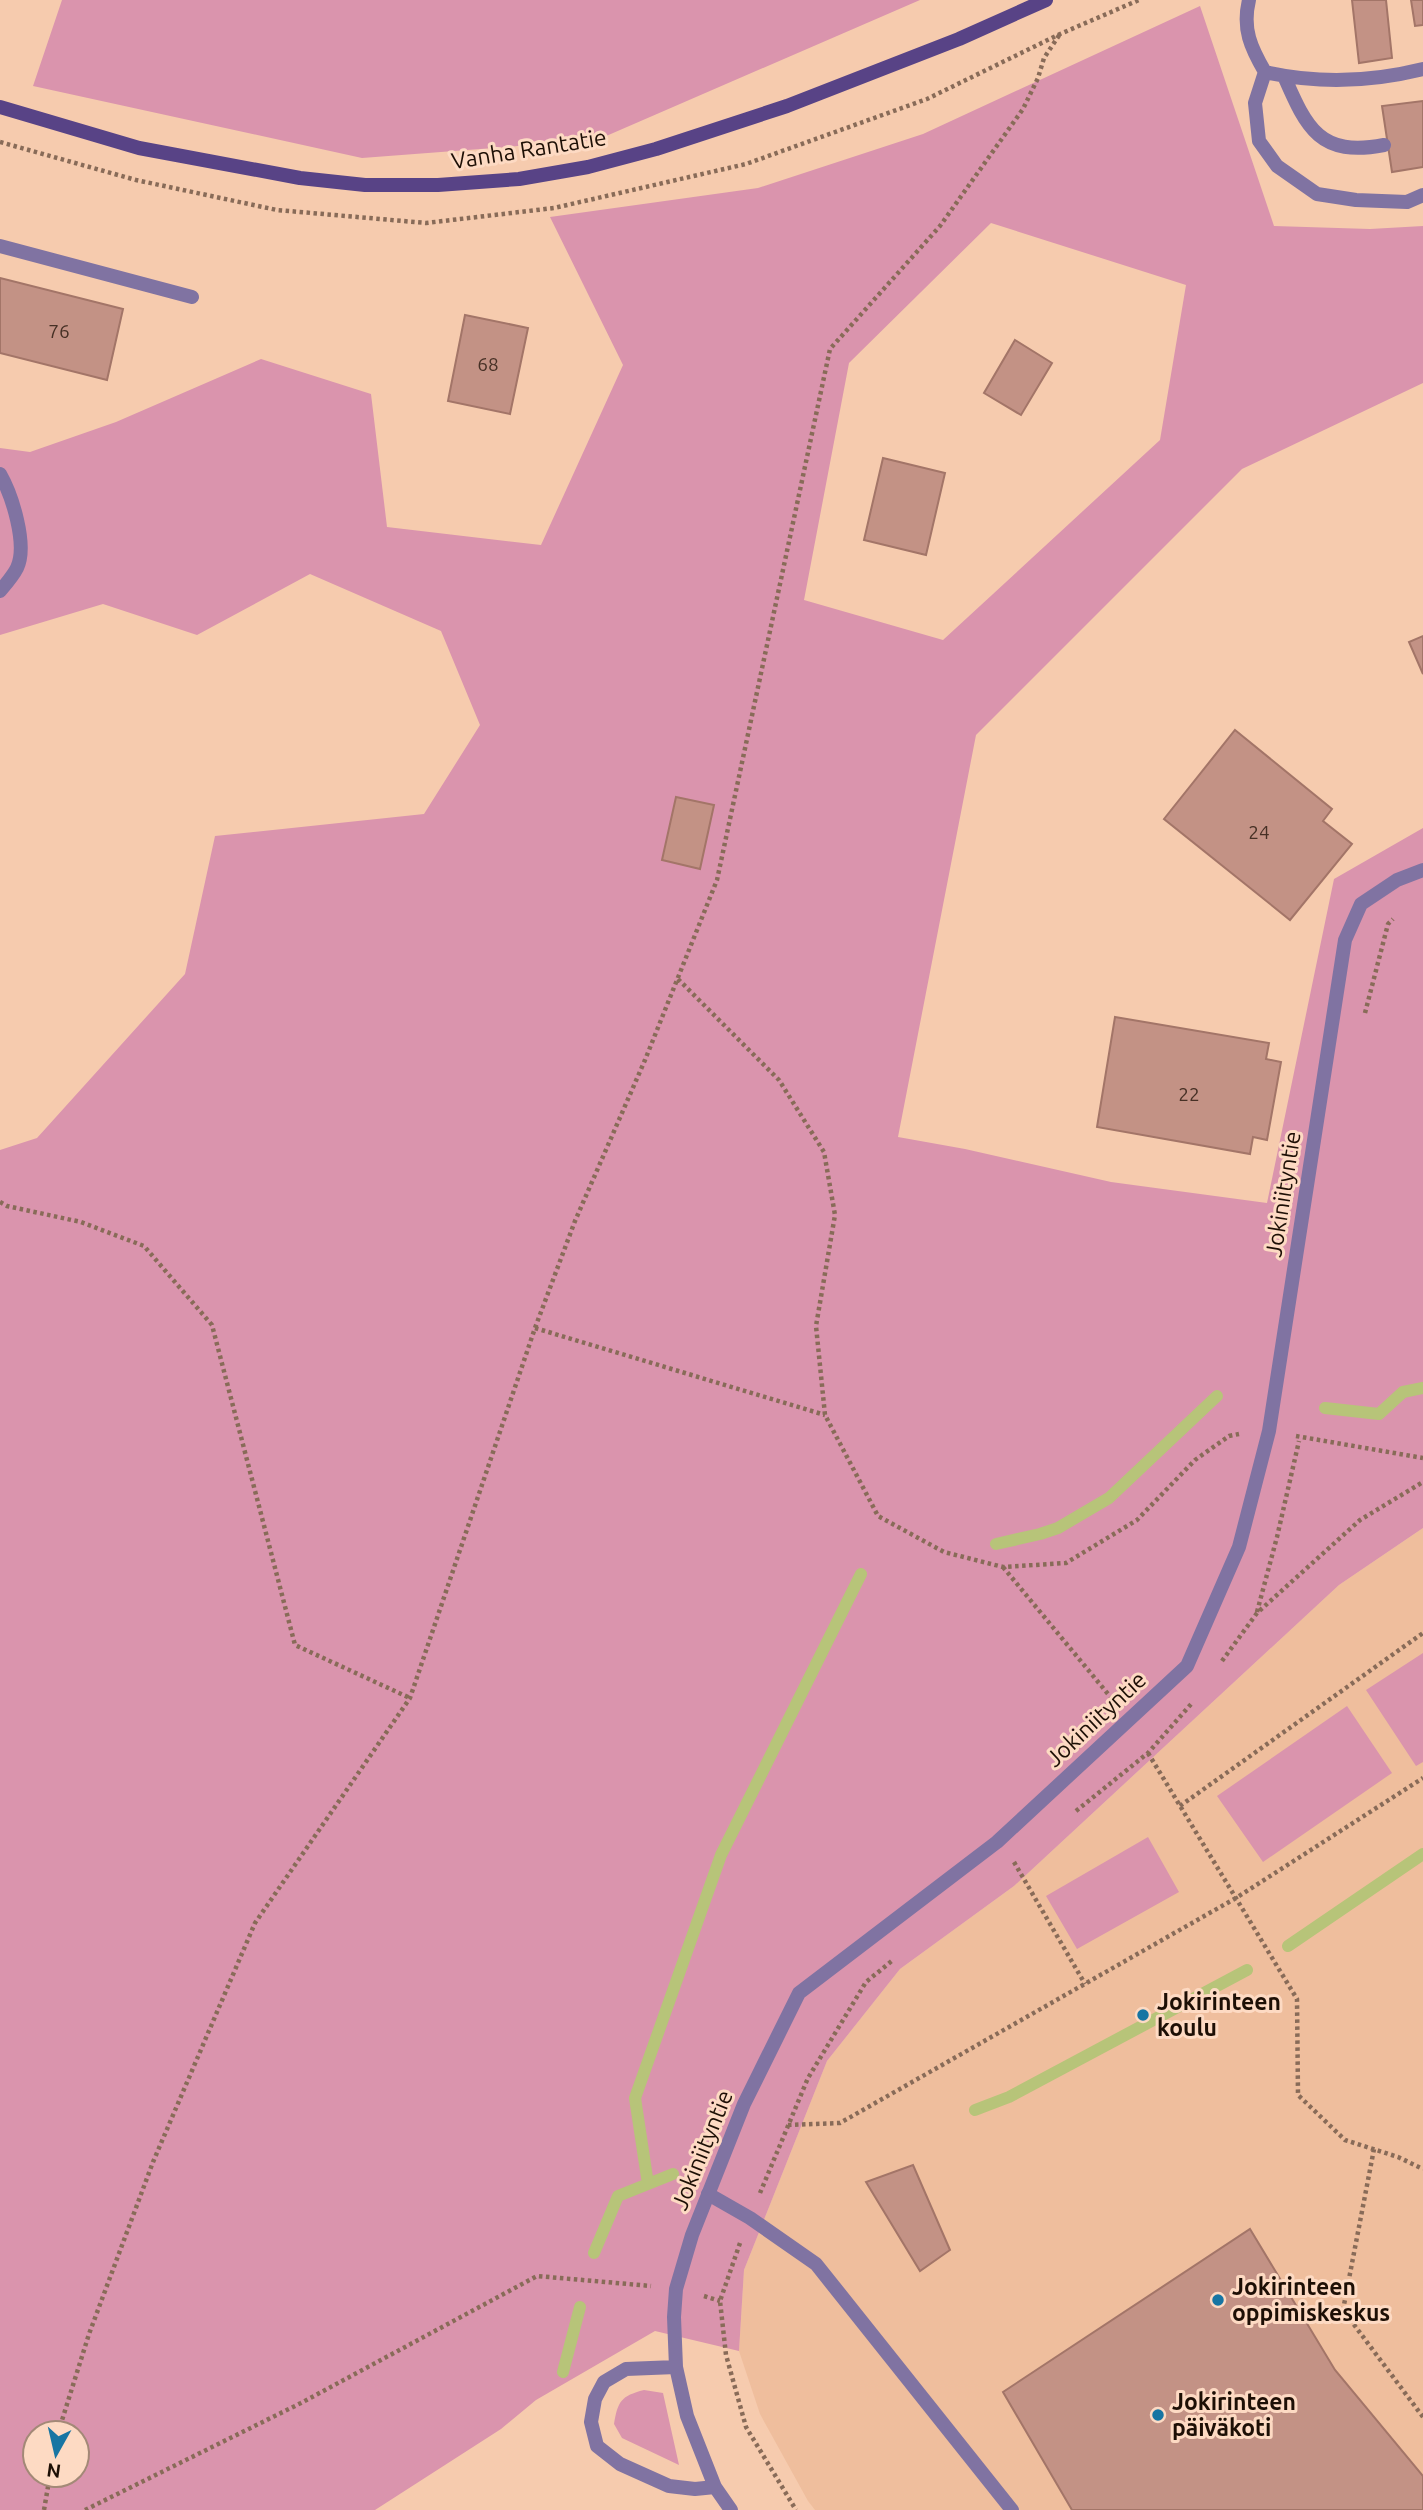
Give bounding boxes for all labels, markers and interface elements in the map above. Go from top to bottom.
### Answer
street label: Vanha Rantatie [450,124,608,173]
house number: 76 [48,320,70,342]
house number: 68 [477,353,499,375]
house number: 24 [1248,821,1270,843]
house number: 22 [1178,1083,1200,1105]
street label: Jokiniityntie [1260,1129,1305,1259]
street label: Jokiniityntie [1041,1666,1151,1771]
place label: Jokirinteen koulu [1157,1989,1281,2040]
marker: Jokirinteen koulu [1135,2007,1151,2023]
street label: Jokiniityntie [666,2086,737,2213]
place label: Jokirinteen oppimiskeskus [1232,2274,1390,2325]
marker: Jokirinteen oppimiskeskus [1210,2292,1226,2308]
place label: Jokirinteen päiväkoti [1172,2389,1296,2440]
marker: Jokirinteen päiväkoti [1150,2407,1166,2423]
north arrow [21,2419,91,2489]
text: N [45,2459,62,2483]

